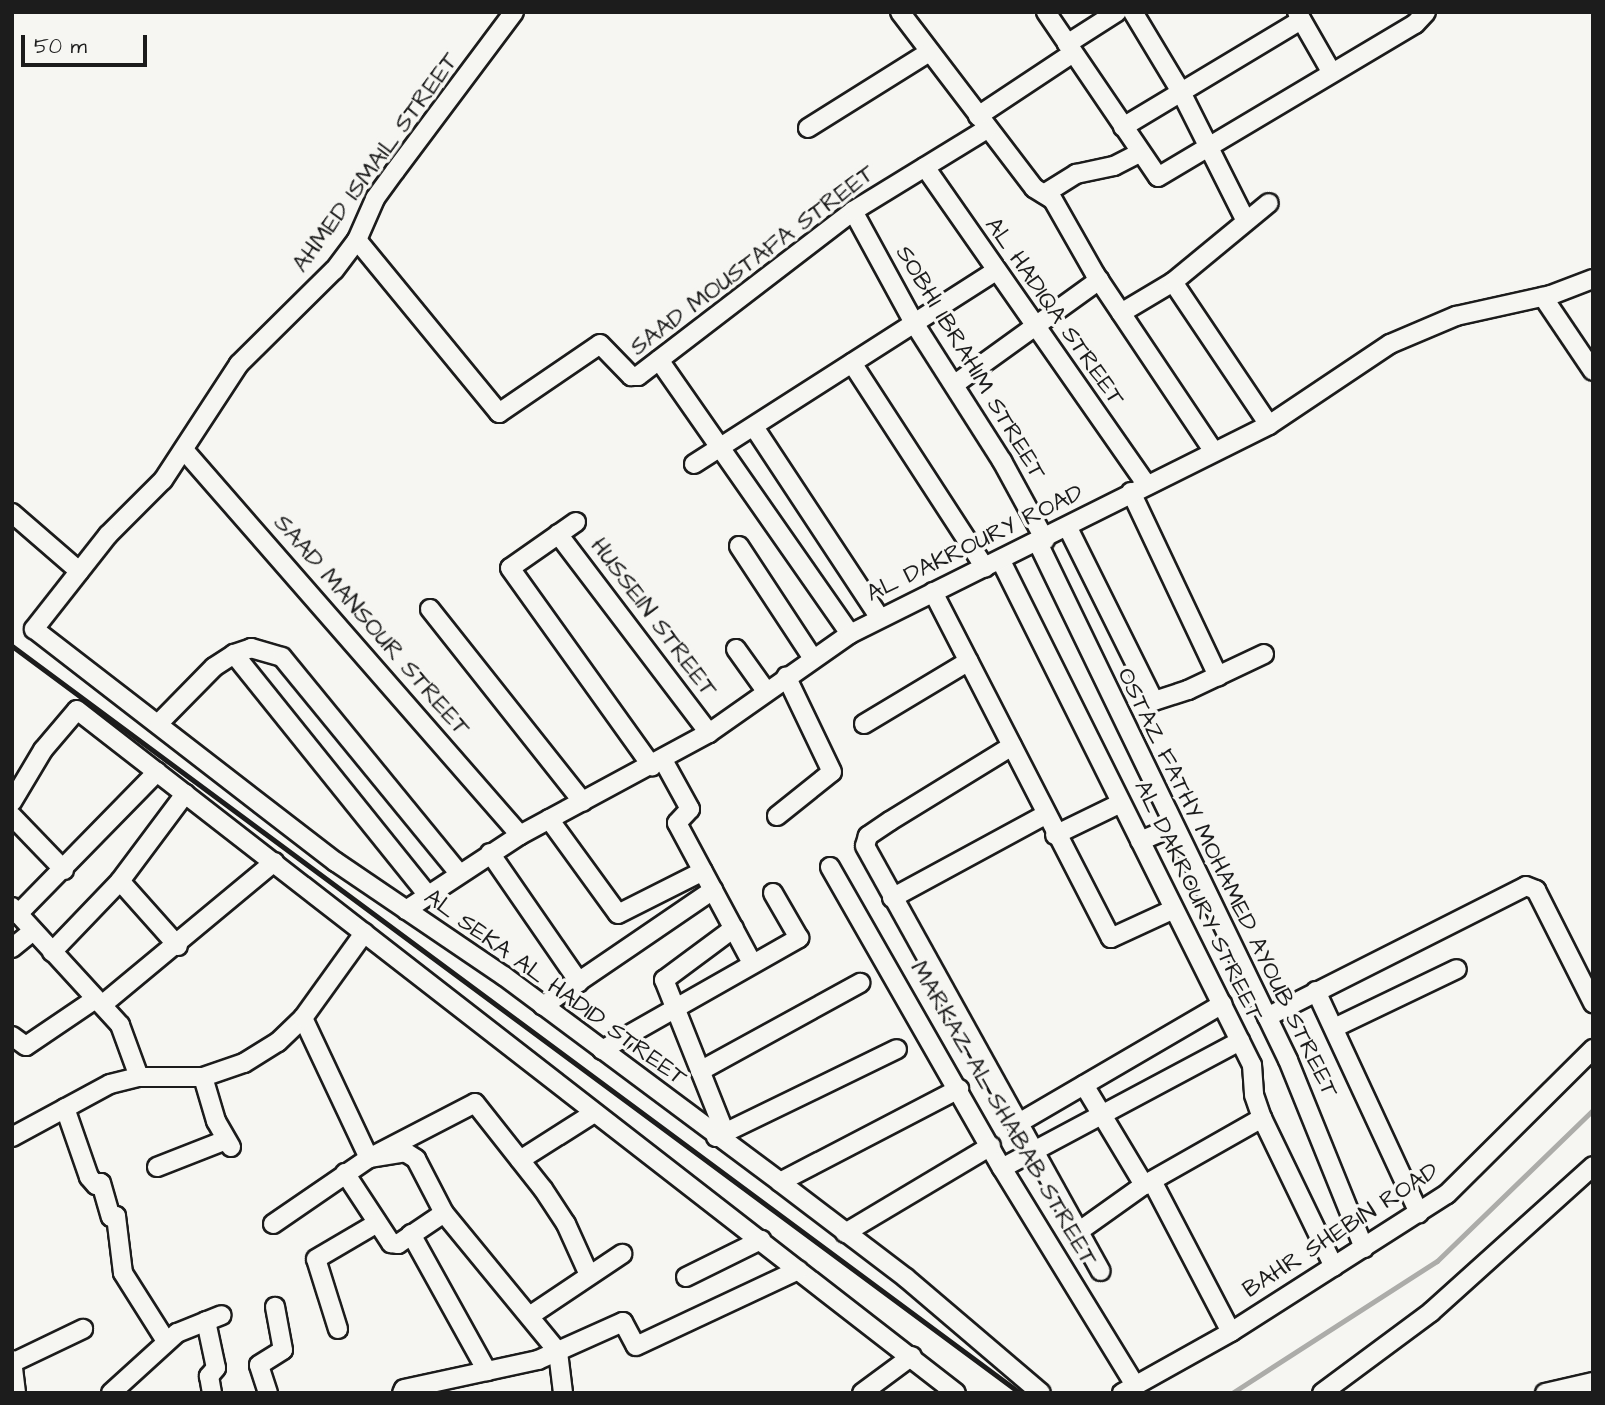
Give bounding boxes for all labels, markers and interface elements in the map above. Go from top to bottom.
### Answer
scale bar [24,21,150,65]
text: 50 m [34,32,87,61]
street label: AHMED ISMAIL STREET [287,48,465,278]
street label: SAAD MOUSTAFA STREET [625,160,881,362]
street label: AL HADIQA STREET [978,212,1130,412]
street label: SOBHI IBRAHIM STREET [889,241,1051,485]
street label: AL DAKROURY ROAD [862,479,1088,609]
street label: SAAD MANSOUR STREET [267,509,475,743]
street label: HUSSEIN STREET [584,533,722,703]
street label: OSTAZ FATHY MOHAMED AYOUB STREET [1110,663,1344,1103]
street label: AL DAKROURY STREET [1127,776,1269,1026]
street label: AL SEKA AL HADID STREET [418,883,692,1093]
street label: MARKAZ AL SHABAB STREET [904,956,1102,1272]
street label: BAHR SHEBIN ROAD [1238,1157,1444,1305]

